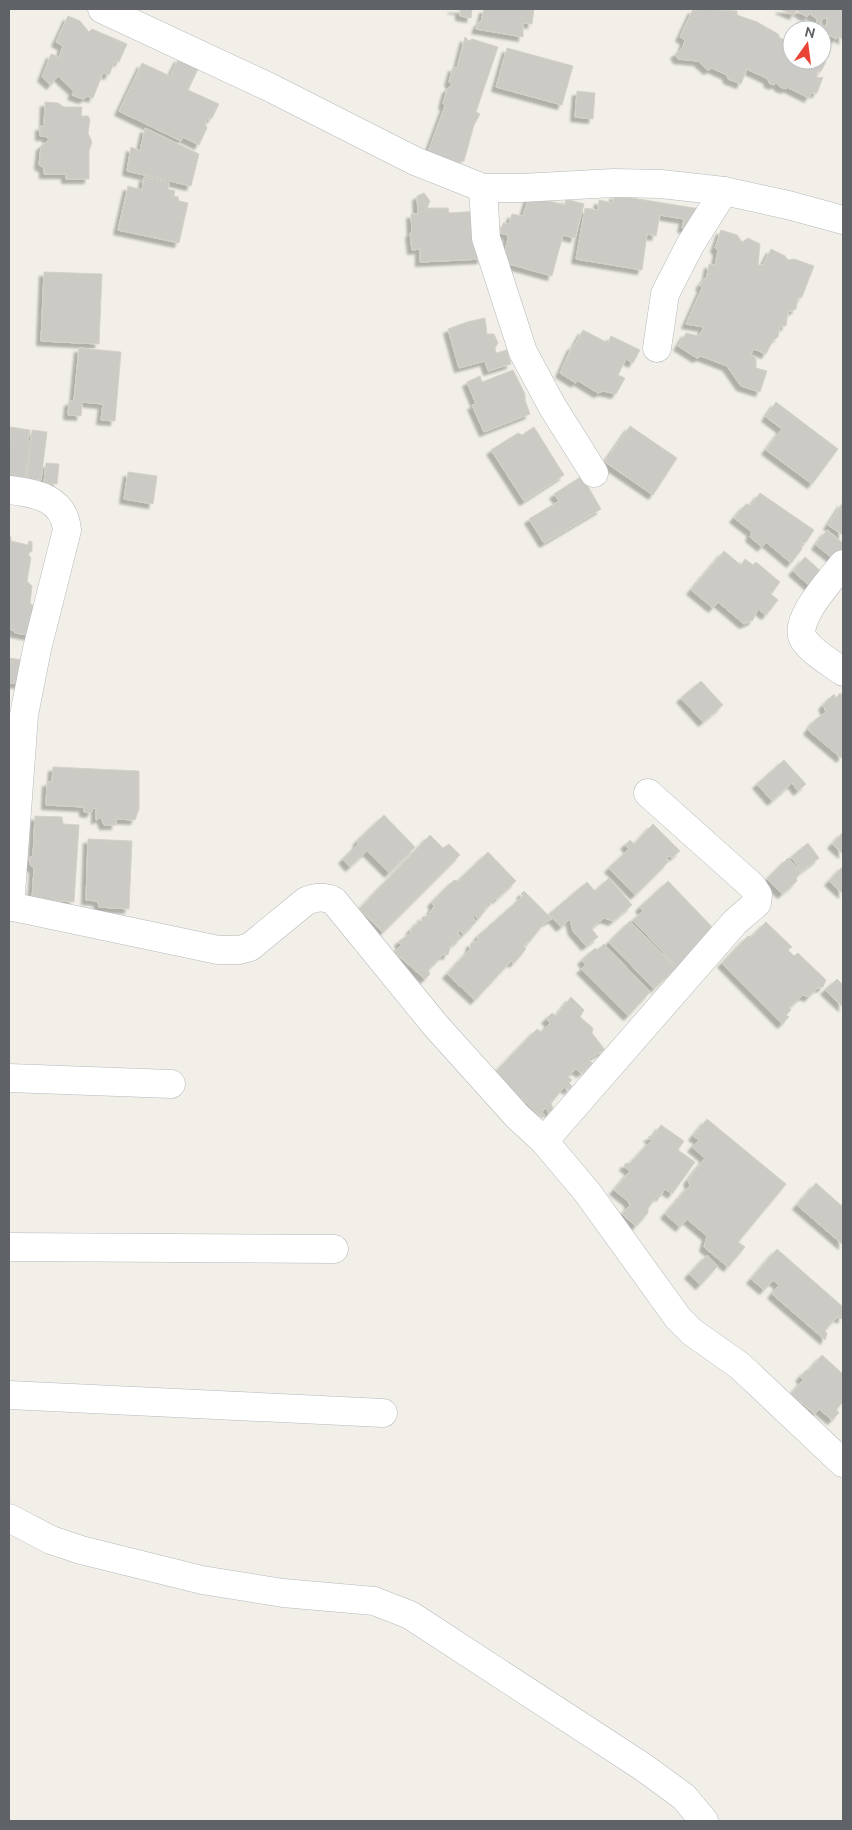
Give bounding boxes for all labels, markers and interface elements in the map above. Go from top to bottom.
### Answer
north arrow [782,20,832,70]
text: N [803,23,817,41]

